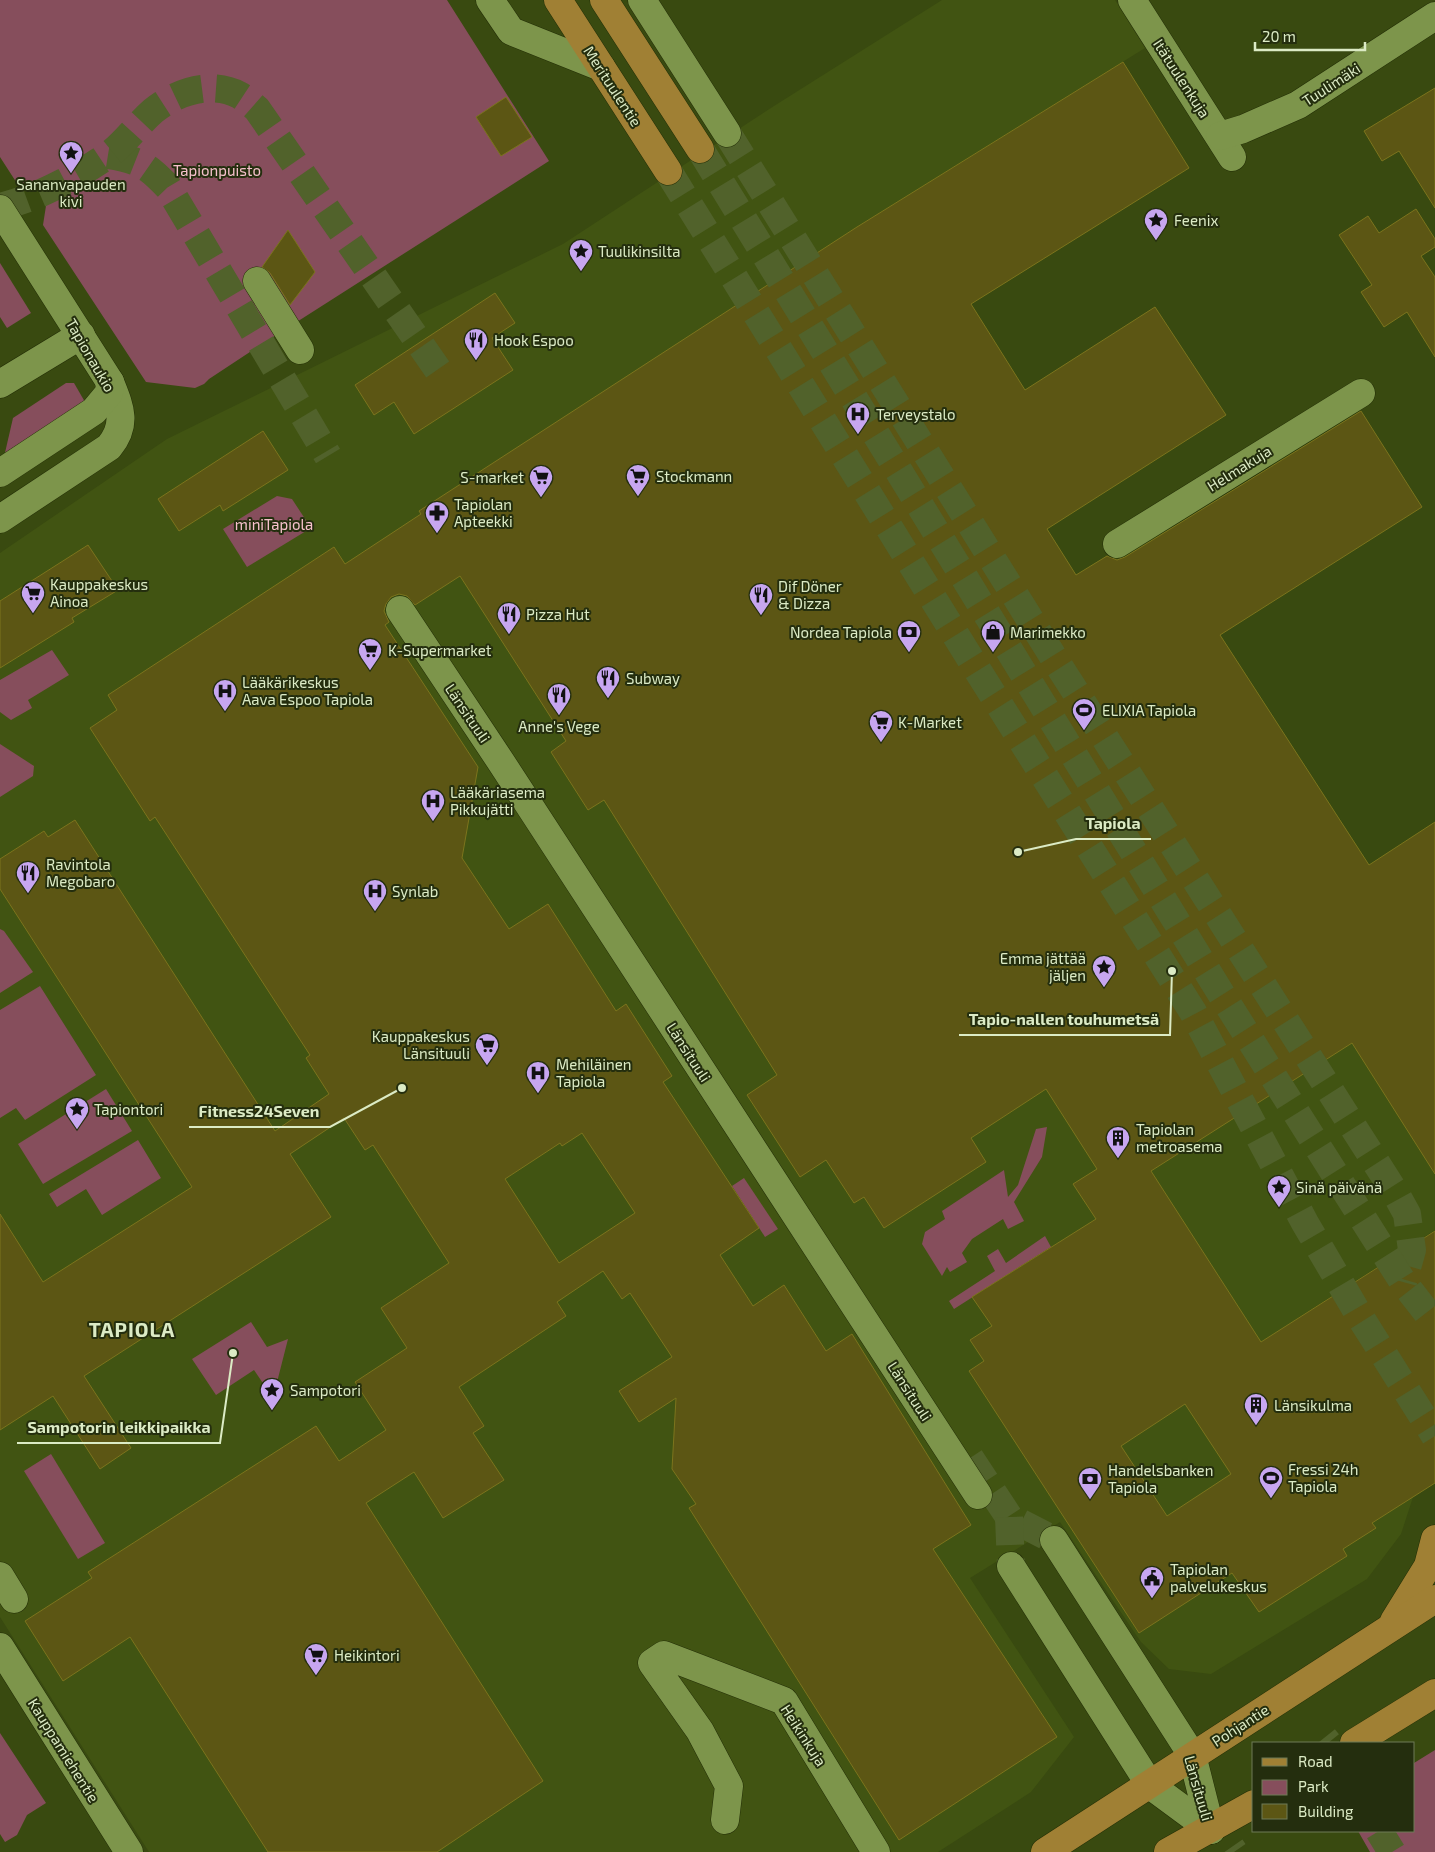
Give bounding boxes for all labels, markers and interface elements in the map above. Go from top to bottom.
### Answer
scale bar [1255,20,1365,52]
text: 20 m [1262,27,1296,45]
street label: Itätuulenkuja [1149,35,1214,121]
street label: Merituulentie [580,42,646,130]
street label: Tuulimäki [1299,59,1363,109]
place icon: Sananvapauden kivi [58,140,84,174]
park label: Tapionpuisto [173,161,261,179]
place label: Sananvapauden kivi [16,175,126,210]
place icon: Feenix [1143,207,1169,241]
place label: Feenix [1174,211,1218,229]
place icon: Tuulikinsilta [568,238,594,272]
place label: Tuulikinsilta [598,242,680,260]
street label: Tapionaukio [63,315,119,395]
restaurant icon: Hook Espoo [463,327,489,361]
place label: Hook Espoo [494,331,574,349]
hospital icon: Terveystalo [845,401,871,435]
place label: Terveystalo [876,405,955,423]
street label: Helmakuja [1204,441,1275,496]
supermarket icon: Stockmann [625,463,651,497]
supermarket icon: S-market [528,464,554,498]
place label: Stockmann [656,467,732,485]
place label: S-market [460,468,524,486]
place label: Tapiolan Apteekki [454,495,513,530]
pharmacy icon: Tapiolan Apteekki [424,500,450,534]
park label: miniTapiola [235,515,313,533]
place label: Kauppakeskus Ainoa [50,575,148,610]
place label: Dif Döner & Dizza [778,577,842,612]
supermarket icon: Kauppakeskus Ainoa [20,580,46,614]
restaurant icon: Dif Döner & Dizza [748,582,774,616]
restaurant icon: Pizza Hut [496,601,522,635]
place label: Pizza Hut [526,605,590,623]
bank icon: Nordea Tapiola [896,619,922,653]
shop icon: Marimekko [980,619,1006,653]
place label: Nordea Tapiola [790,623,892,641]
place label: Marimekko [1010,623,1086,641]
supermarket icon: K-Supermarket [357,637,383,671]
place label: K-Supermarket [388,641,492,659]
restaurant icon: Subway [595,665,621,699]
place label: Subway [626,669,680,687]
place label: Lääkärikeskus Aava Espoo Tapiola [242,673,373,708]
hospital icon: Lääkärikeskus Aava Espoo Tapiola [212,678,238,712]
street label: Länsituuli [442,680,494,746]
restaurant icon: Anne's Vege [546,682,572,716]
sports icon: ELIXIA Tapiola [1071,697,1097,731]
place label: ELIXIA Tapiola [1102,701,1196,719]
supermarket icon: K-Market [868,709,894,743]
place label: K-Market [898,713,962,731]
place label: Anne's Vege [518,717,600,735]
place label: Lääkäriasema Pikkujätti [450,783,545,819]
hospital icon: Lääkäriasema Pikkujätti [420,788,446,822]
callout: Tapiola [1076,808,1151,839]
text: Tapiola [1085,813,1141,832]
place label: Ravintola Megobaro [46,855,115,890]
restaurant icon: Ravintola Megobaro [15,860,41,894]
hospital icon: Synlab [362,878,388,912]
place label: Synlab [392,882,438,900]
place label: Emma jättää jäljen [1000,949,1086,985]
place icon: Emma jättää jäljen [1091,954,1117,988]
callout: Tapio-nallen touhumetsä [959,1004,1170,1035]
text: Tapio-nallen touhumetsä [969,1009,1159,1028]
street label: Länsituuli [663,1019,715,1085]
place label: Kauppakeskus Länsituuli [372,1027,470,1062]
supermarket icon: Kauppakeskus Länsituuli [474,1032,500,1066]
place label: Mehiläinen Tapiola [556,1055,632,1090]
hospital icon: Mehiläinen Tapiola [525,1060,551,1094]
place icon: Tapiontori [64,1096,90,1130]
callout: Fitness24Seven [189,1096,330,1127]
place label: Tapiontori [94,1100,163,1118]
text: Fitness24Seven [199,1101,319,1120]
place label: Tapiolan metroasema [1136,1120,1223,1155]
building icon: Tapiolan metroasema [1105,1125,1131,1159]
place icon: Sinä päivänä [1266,1174,1292,1208]
place label: Sinä päivänä [1296,1178,1382,1196]
district label: TAPIOLA [89,1317,175,1341]
street label: Länsituuli [884,1358,936,1424]
place icon: Sampotori [259,1377,285,1411]
place label: Sampotori [290,1381,361,1399]
building icon: Länsikulma [1243,1392,1269,1426]
place label: Länsikulma [1274,1396,1352,1414]
callout: Sampotorin leikkipaikka [17,1412,220,1443]
text: Sampotorin leikkipaikka [27,1417,211,1436]
place label: Fressi 24h Tapiola [1288,1460,1358,1495]
place label: Handelsbanken Tapiola [1108,1461,1213,1496]
sports icon: Fressi 24h Tapiola [1258,1465,1284,1499]
bank icon: Handelsbanken Tapiola [1077,1466,1103,1500]
place label: Tapiolan palvelukeskus [1170,1560,1267,1595]
public building icon: Tapiolan palvelukeskus [1139,1565,1165,1599]
supermarket icon: Heikintori [303,1642,329,1676]
place label: Heikintori [334,1646,400,1664]
street label: Kauppamiehentie [25,1695,103,1805]
street label: Pohjantie [1208,1700,1272,1751]
street label: Heikinkuja [777,1701,831,1770]
legend [1252,1742,1415,1832]
text: Road [1298,1752,1333,1770]
street label: Länsituuli [1181,1753,1217,1823]
text: Park [1298,1777,1329,1795]
text: Building [1298,1802,1354,1820]

